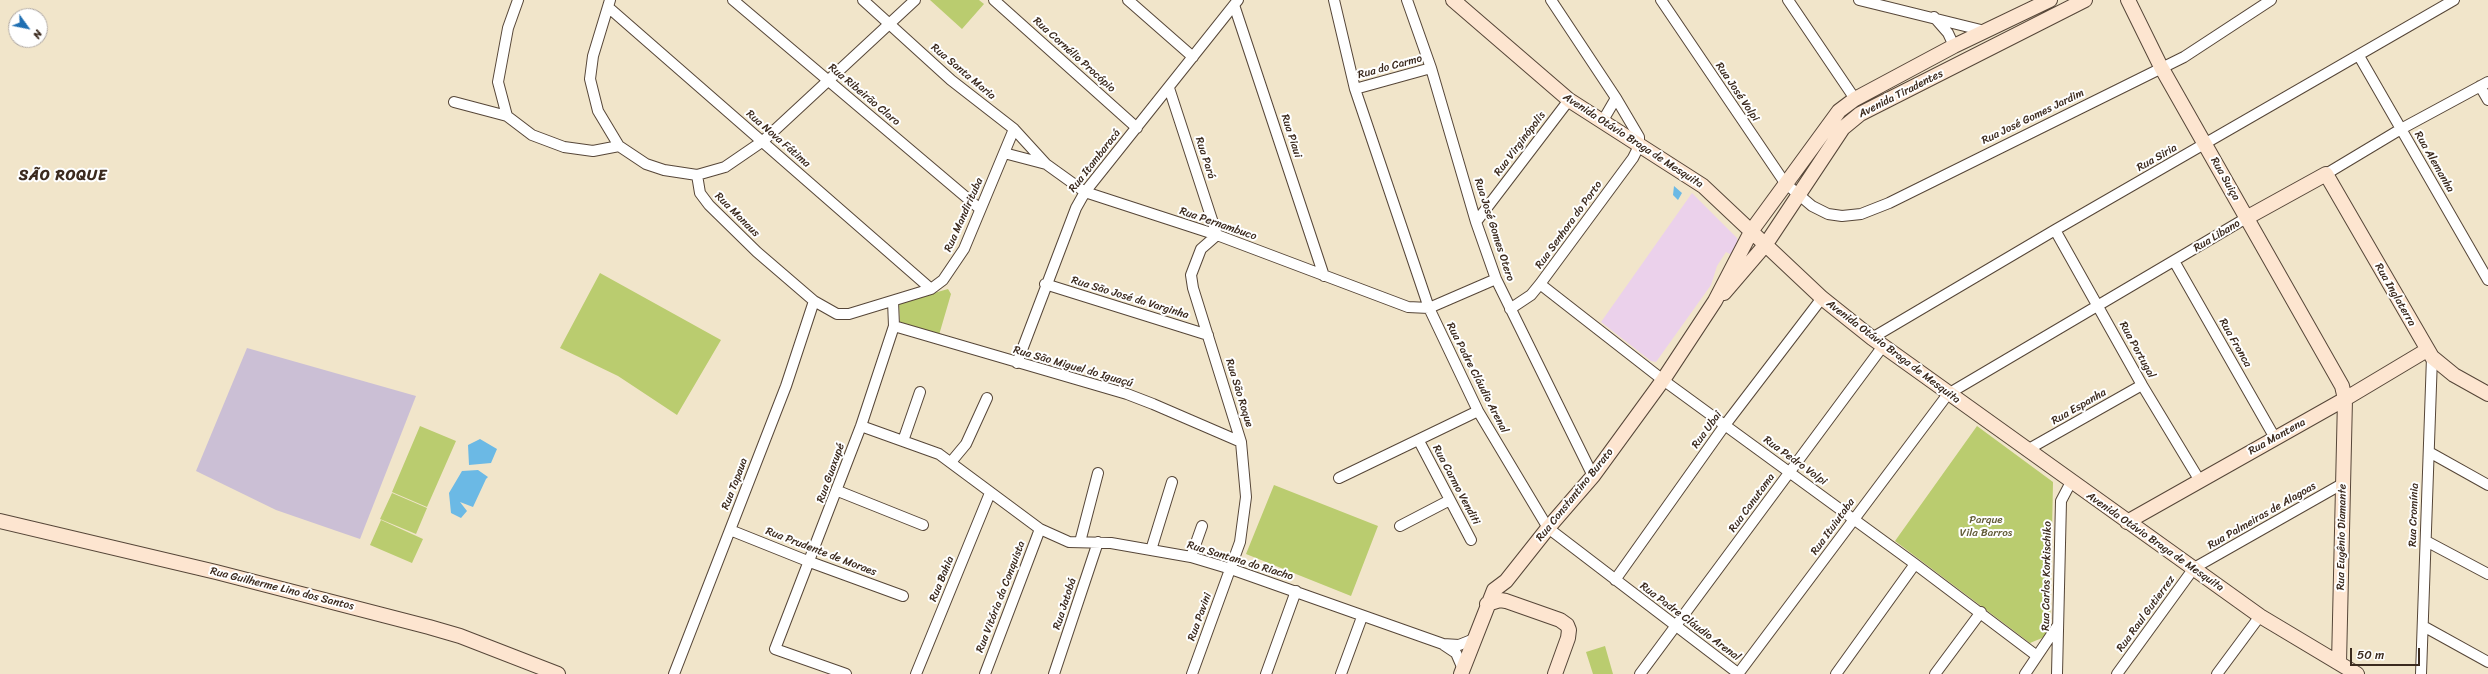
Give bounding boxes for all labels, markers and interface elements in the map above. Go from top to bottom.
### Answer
north arrow [8,8,48,48]
street label: Rua Cornélio Procópio [1030,15,1118,95]
text: N [28,26,48,43]
street label: Rua Santa Maria [928,41,998,103]
street label: Rua do Carmo [1356,52,1424,82]
street label: Rua José Volpi [1712,60,1762,124]
street label: Rua Ribeirão Claro [825,61,903,129]
street label: Avenida Tiradentes [1857,67,1945,121]
street label: Rua José Gomes Jardim [1980,86,2086,148]
street label: Avenida Otávio Braga de Mesquita [1560,91,1706,191]
street label: Rua Nova Fátima [743,107,813,171]
street label: Rua Virginópolis [1492,109,1548,179]
street label: Rua Piaui [1278,113,1304,159]
street label: Rua Itambaracá [1066,127,1124,195]
street label: Rua Alemanha [2411,129,2457,195]
street label: Rua Pará [1192,135,1218,181]
street label: Rua Siria [2135,141,2179,175]
street label: Rua Suiça [2207,155,2243,203]
district label: SÃO ROQUE [19,167,107,185]
street label: Rua Mandirituba [942,176,986,254]
street label: Rua José Gomes Otero [1471,177,1517,283]
street label: Rua Senhora do Porto [1533,179,1605,271]
street label: Rua Manaus [712,190,762,240]
street label: Rua Pernambuco [1178,205,1258,243]
street label: Rua Libano [2191,217,2243,255]
street label: Rua Inglaterra [2372,261,2418,329]
street label: Rua São José da Varginha [1070,274,1190,322]
street label: Avenida Otávio Braga de Mesquita [1823,297,1963,407]
street label: Rua Franca [2216,316,2254,370]
street label: Rua Portugal [2116,319,2158,381]
street label: Rua Padre Cláudio Arenal [1443,320,1511,436]
street label: Rua São Miguel do Iguaçú [1012,344,1134,390]
street label: Rua São Roque [1222,357,1256,429]
street label: Rua Espanha [2049,386,2109,428]
street label: Rua Ubai [1689,409,1725,451]
street label: Rua Mantena [2246,416,2308,458]
street label: Rua Pedro Volpi [1761,434,1829,488]
street label: Rua Guaxupé [814,442,848,504]
street label: Rua Carmo Venditi [1429,443,1483,527]
street label: Rua Constantino Burato [1533,446,1617,544]
street label: Rua Tapaua [719,456,751,512]
street label: Rua Canutama [1726,471,1778,535]
street label: Rua Palmeiras de Alagoas [2206,480,2318,552]
street label: Rua Cromínia [2406,483,2422,547]
street label: Rua Eugênio Diamante [2334,484,2350,590]
street label: Avenida Otávio Braga de Mesquita [2084,489,2226,595]
street label: Rua Ituiutaba [1808,496,1858,558]
park label: Parque Vila Barros [1960,513,2012,539]
street label: Rua Carlos Korkischiko [2039,521,2055,631]
street label: Rua Prudente de Moraes [764,525,878,579]
street label: Rua Vitória da Conquista [974,539,1028,655]
street label: Rua Santana do Riacho [1185,539,1295,583]
street label: Rua Bahia [927,554,957,604]
street label: Rua Guilherme Lino dos Santos [209,565,355,613]
street label: Rua Raul Gutierrez [2114,573,2178,655]
street label: Rua Jatobá [1050,577,1080,631]
street label: Rua Padre Cláudio Arenal [1637,580,1743,664]
street label: Rua Pavini [1185,591,1215,643]
scale bar [2352,640,2422,666]
text: 50 m [2357,644,2384,666]

